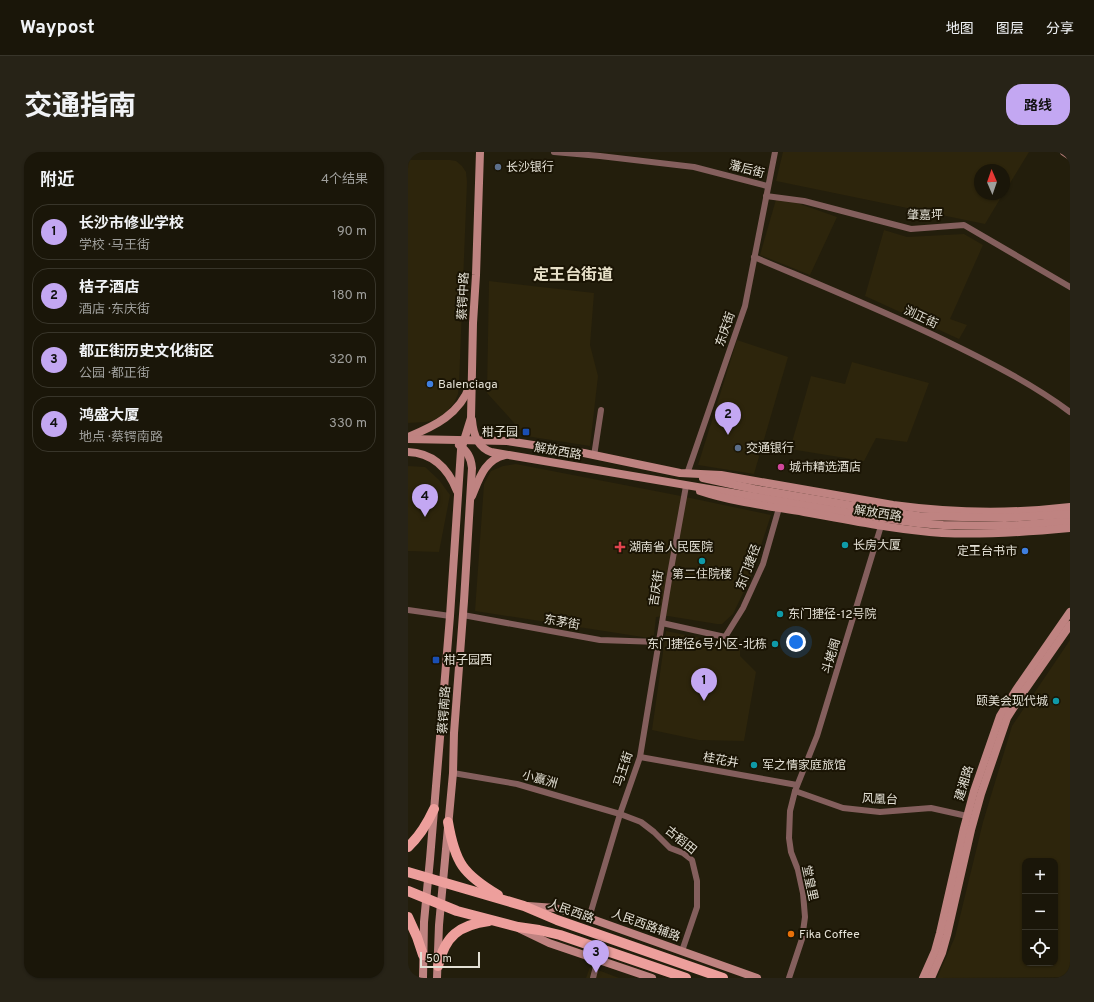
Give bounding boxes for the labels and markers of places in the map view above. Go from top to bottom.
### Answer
place label: 长沙银行 [506,160,554,176]
marker: 长沙银行 [493,162,503,172]
place label: Balenciaga [438,377,498,393]
marker: Balenciaga [425,379,435,389]
pin: 2 [715,402,741,435]
place label: 柑子园 [482,425,518,441]
marker: 柑子园 [521,427,531,437]
place label: 交通银行 [746,441,794,457]
marker: 交通银行 [733,443,743,453]
place label: 城市精选酒店 [789,460,861,476]
marker: 城市精选酒店 [776,462,786,472]
pin: 4 [412,484,438,517]
place label: 长房大厦 [853,538,901,554]
place label: 湖南省人民医院 [629,540,713,556]
marker: 长房大厦 [840,540,850,550]
marker: 湖南省人民医院 [614,541,626,553]
place label: 定王台书市 [957,544,1017,560]
marker: 定王台书市 [1020,546,1030,556]
marker: 第二住院楼 [697,556,707,566]
place label: 第二住院楼 [672,567,732,583]
place label: 东门捷径-12号院 [788,607,877,623]
marker: 东门捷径-12号院 [775,609,785,619]
place label: 东门捷径6号小区-北栋 [647,637,767,653]
marker: 东门捷径6号小区-北栋 [770,639,780,649]
place label: 柑子园西 [444,653,492,669]
marker: 柑子园西 [431,655,441,665]
pin: 1 [691,668,717,701]
place label: 颐美会现代城 [976,694,1048,710]
marker: 颐美会现代城 [1051,696,1061,706]
place label: 军之情家庭旅馆 [762,758,846,774]
marker: 军之情家庭旅馆 [749,760,759,770]
place label: Fika Coffee [799,927,860,943]
marker: Fika Coffee [786,929,796,939]
pin: 3 [583,940,609,973]

